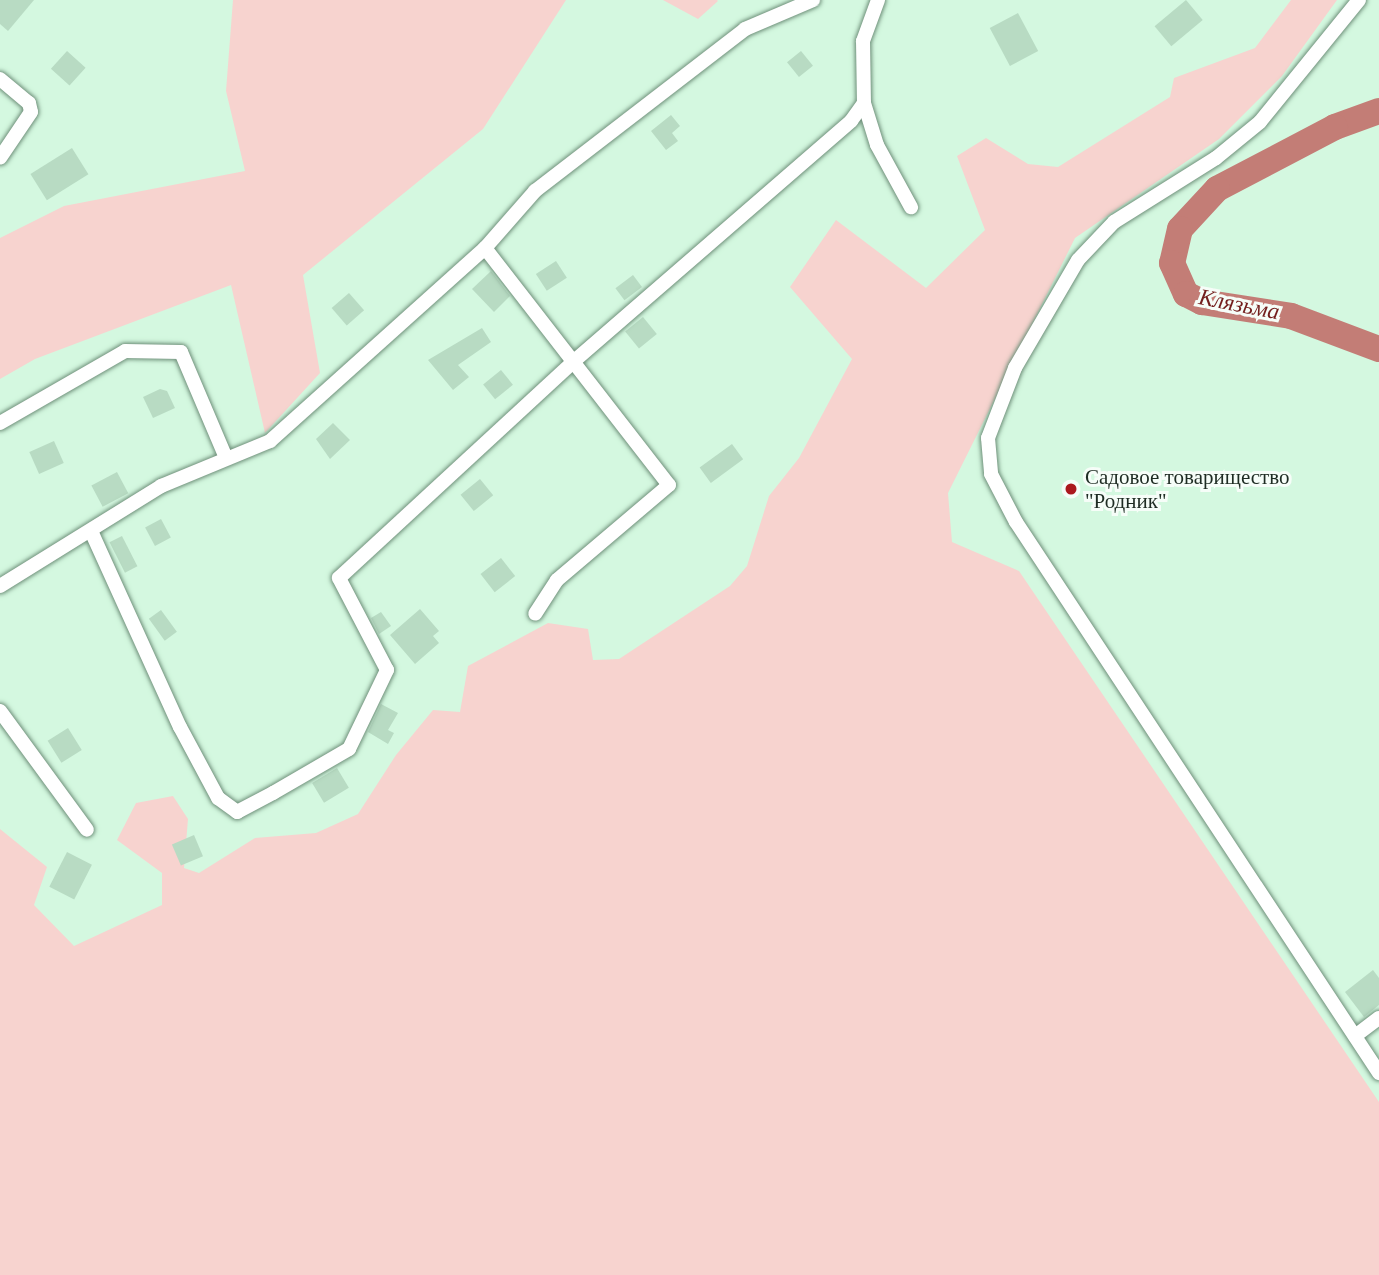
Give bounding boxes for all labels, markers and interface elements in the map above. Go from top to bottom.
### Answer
water label: Клязьма [1196,284,1282,326]
place label: Садовое товарищество "Родник" [1085,464,1289,514]
marker: Садовое товарищество "Родник" [1063,481,1079,497]

